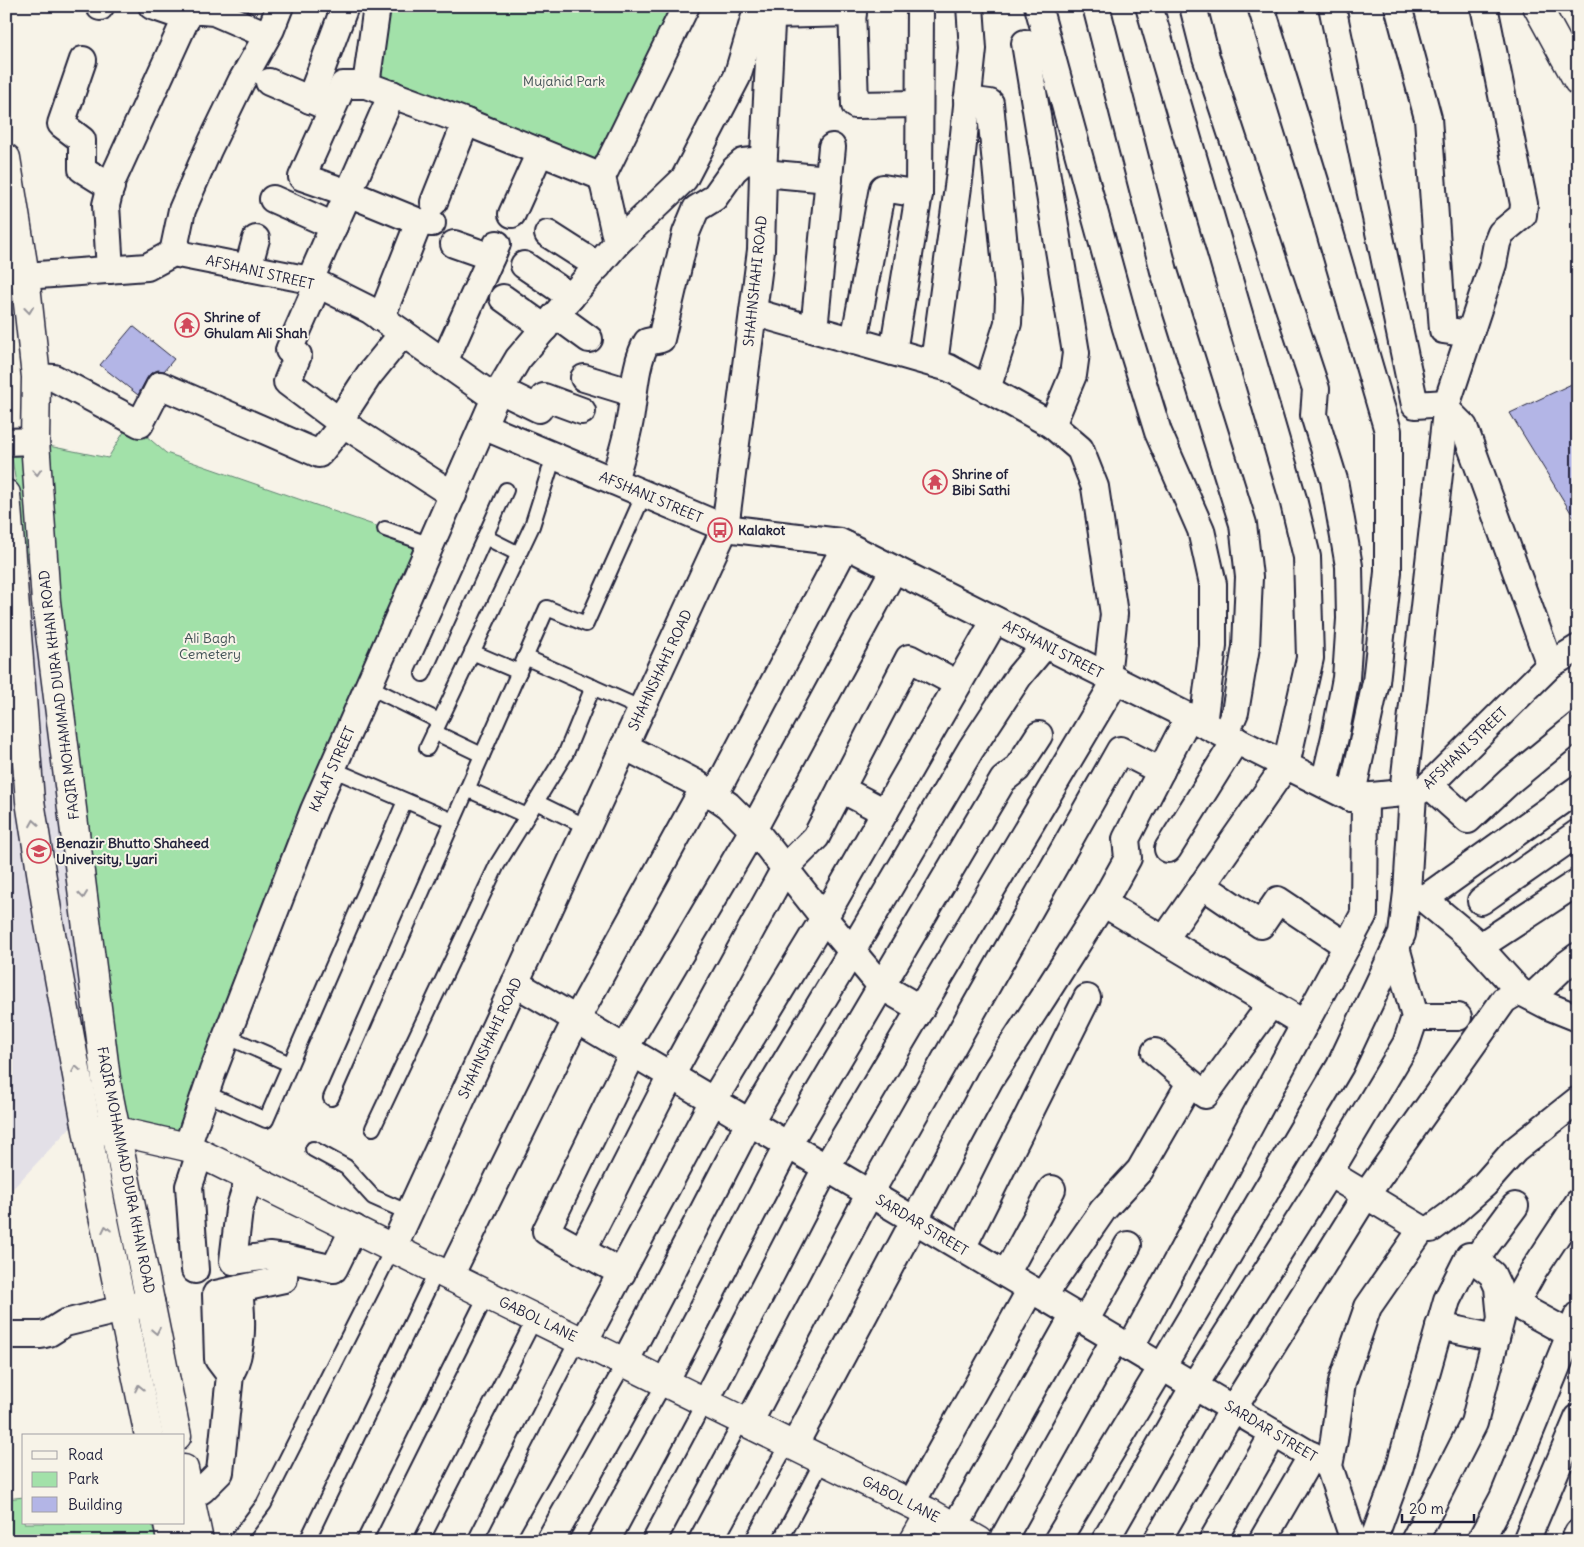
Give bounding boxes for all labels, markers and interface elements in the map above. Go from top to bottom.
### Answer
park label: Mujahid Park [523,72,605,90]
street label: SHAHNSHAHI ROAD [739,215,771,347]
street label: AFSHANI STREET [204,251,316,293]
one-way arrow [23,306,34,314]
place label: Shrine of Ghulam Ali Shah [204,308,308,342]
temple icon: Shrine of Ghulam Ali Shah [174,312,200,338]
place label: Shrine of Bibi Sathi [952,465,1010,499]
street label: AFSHANI STREET [597,467,705,527]
one-way arrow [31,468,42,476]
temple icon: Shrine of Bibi Sathi [922,469,948,495]
bus stop icon: Kalakot [707,517,733,543]
place label: Kalakot [738,521,785,539]
street label: FAQIR MOHAMMAD DURA KHAN ROAD [35,569,83,821]
street label: SHAHNSHAHI ROAD [624,607,696,733]
street label: AFSHANI STREET [1000,616,1106,682]
park label: Ali Bagh Cemetery [179,629,241,663]
street label: AFSHANI STREET [1419,703,1511,793]
street label: KALAT STREET [305,723,359,815]
one-way arrow [29,819,39,827]
place label: Benazir Bhutto Shaheed University, Lyari [56,834,210,868]
school or university icon: Benazir Bhutto Shaheed University, Lyari [26,838,52,864]
one-way arrow [77,891,88,899]
street label: SHAHNSHAHI ROAD [454,975,526,1101]
street label: FAQIR MOHAMMAD DURA KHAN ROAD [93,1045,159,1295]
one-way arrow [71,1065,82,1074]
street label: SARDAR STREET [873,1190,971,1260]
one-way arrow [101,1225,111,1234]
street label: GABOL LANE [496,1292,580,1346]
one-way arrow [151,1326,161,1335]
one-way arrow [134,1384,145,1392]
street label: SARDAR STREET [1222,1396,1320,1466]
legend [22,1434,185,1524]
text: Road [68,1445,103,1464]
text: Park [68,1469,99,1488]
street label: GABOL LANE [859,1472,943,1526]
scale bar [1402,1492,1474,1524]
text: Building [68,1495,123,1514]
text: 20 m [1409,1499,1444,1518]

